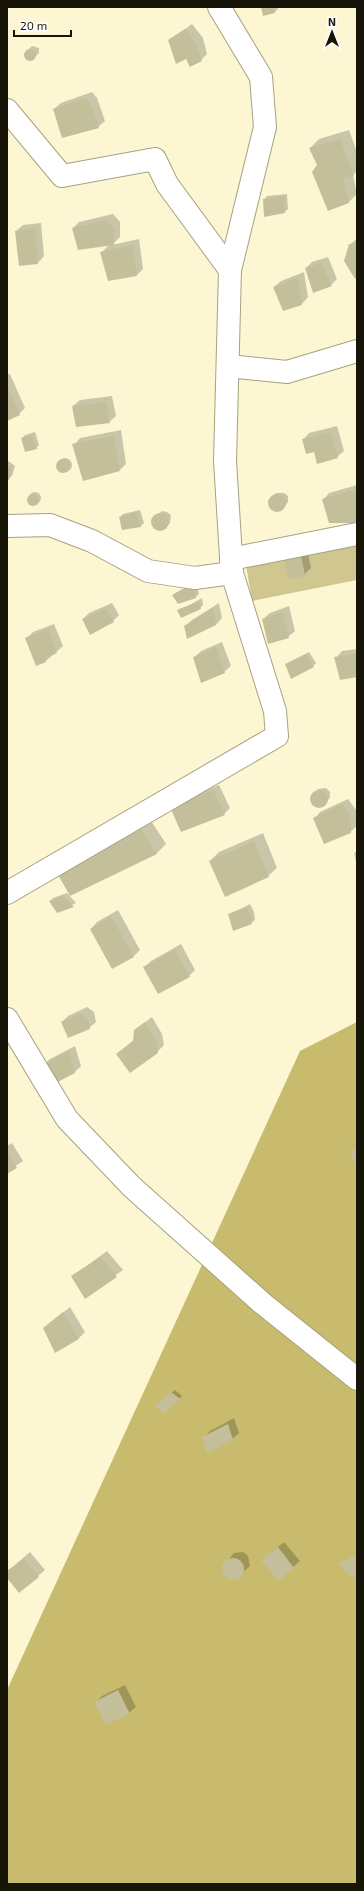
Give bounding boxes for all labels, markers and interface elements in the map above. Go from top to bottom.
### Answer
scale bar [14,12,71,38]
north arrow [312,12,352,52]
text: N [328,15,336,28]
text: 20 m [20,18,47,32]

